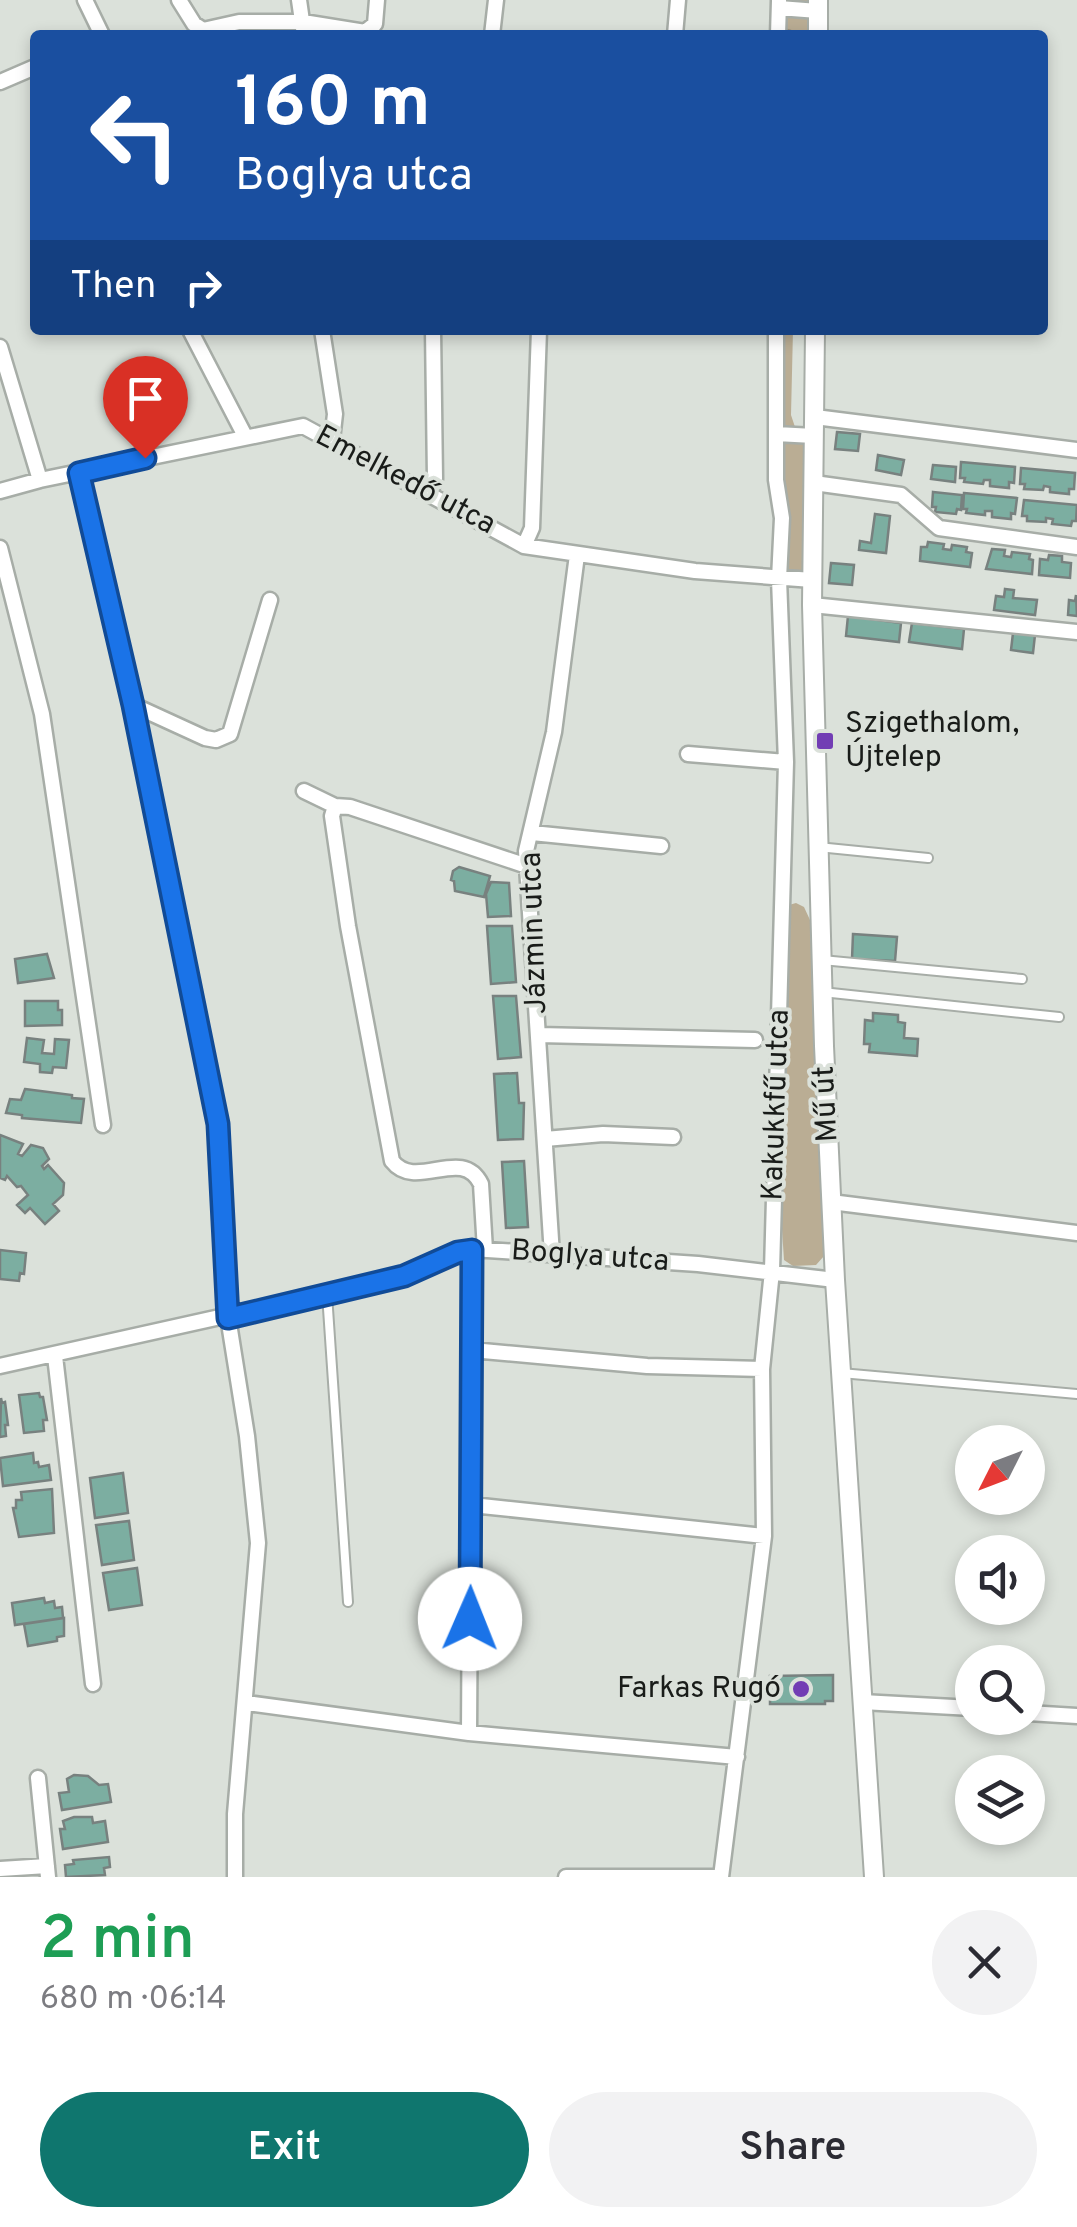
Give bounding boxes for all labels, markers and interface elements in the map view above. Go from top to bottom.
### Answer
text: 160 m [235,62,431,151]
icon: left [70,70,200,200]
text: Boglya utca [235,149,473,206]
icon: right [176,260,231,315]
text: Then [70,263,156,312]
pin [103,356,188,459]
icon: arrive [118,371,173,426]
street label: Emelkedő utca [309,418,501,544]
place label: Szigethalom, Újtelep [845,706,1019,777]
marker: Szigethalom, Újtelep [814,730,836,752]
street label: Jázmin utca [514,851,556,1015]
street label: Kakukkfű utca [755,1009,799,1201]
street label: Mű út [807,1065,847,1143]
street label: Boglya utca [510,1233,670,1281]
north arrow [955,1425,1045,1515]
map controls [955,1425,1045,1845]
button: sound [955,1535,1045,1625]
position arrow [418,1567,522,1671]
button: search [955,1645,1045,1735]
place label: Farkas Rugó [617,1671,781,1708]
marker: Farkas Rugó [790,1678,812,1700]
button: layers [955,1755,1045,1845]
text: 2 min [40,1904,195,1980]
button: close [932,1910,1037,2015]
text: 680 m · 06:14 [40,1980,227,2020]
button: Exit [40,2092,529,2207]
button: Share [549,2092,1037,2207]

